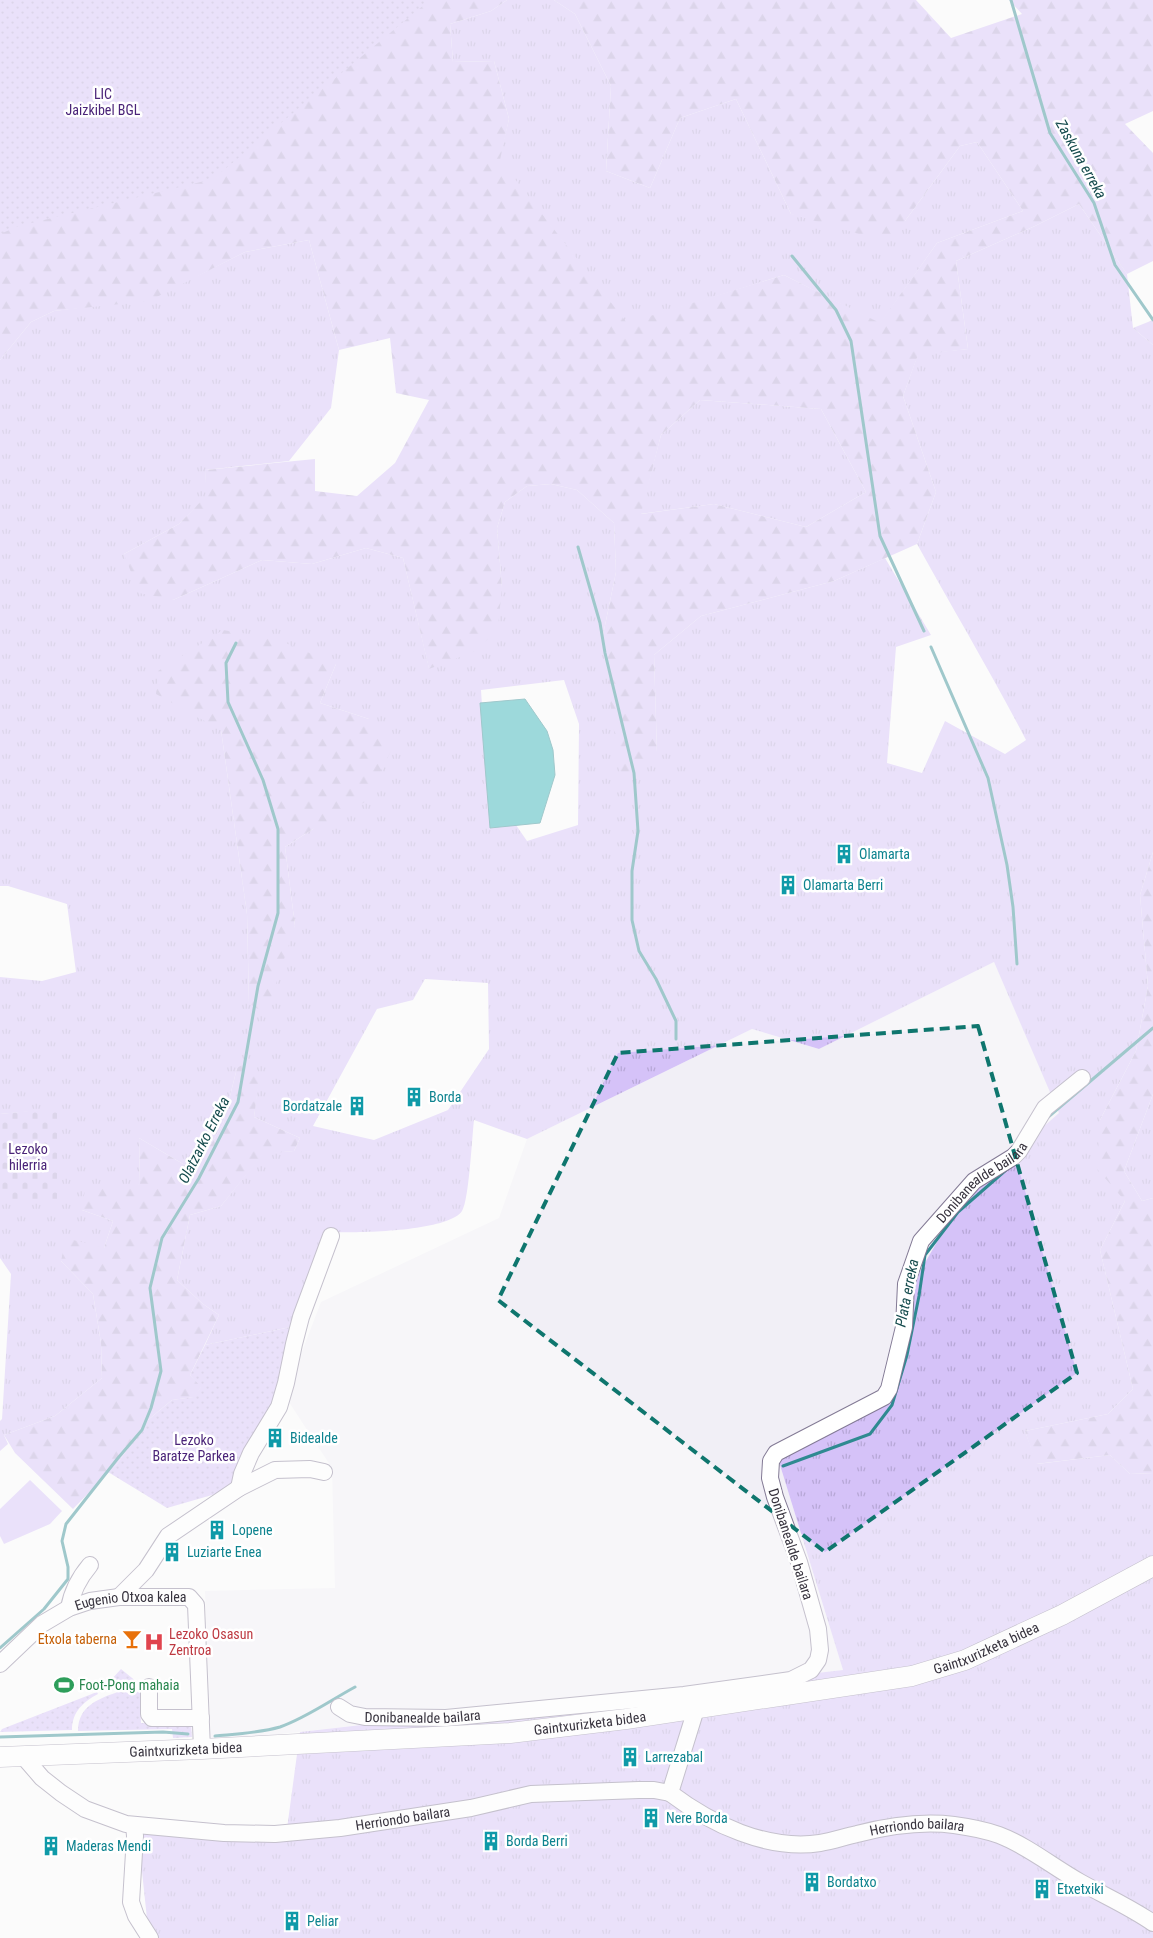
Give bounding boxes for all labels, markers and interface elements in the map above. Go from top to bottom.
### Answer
park label: LIC Jaizkibel BGL [66,86,141,118]
water label: Zaskuna erreka [1051,115,1110,202]
building icon: Olamarta [833,843,855,865]
place label: Olamarta [859,846,910,862]
building icon: Olamarta Berri [777,874,799,896]
place label: Olamarta Berri [803,877,883,893]
building icon: Borda [403,1086,425,1108]
place label: Borda [429,1089,461,1105]
water label: Olatzarko Erreka [174,1094,234,1186]
building icon: Bordatzale [346,1095,368,1117]
place label: Bordatzale [283,1098,342,1114]
street label: Donibanealde bailara [933,1139,1030,1226]
park label: Lezoko hilerria [8,1141,48,1173]
water label: Plata erreka [892,1257,922,1329]
building icon: Bidealde [264,1427,286,1449]
place label: Bidealde [290,1430,338,1446]
park label: Lezoko Baratze Parkea [152,1432,236,1464]
street label: Donibanealde bailara [765,1486,817,1602]
building icon: Lopene [206,1519,228,1541]
place label: Lopene [232,1522,273,1538]
building icon: Luziarte Enea [161,1541,183,1563]
place label: Luziarte Enea [187,1544,262,1560]
street label: Eugenio Otxoa kalea [73,1589,186,1614]
street label: Gaintxurizketa bidea [932,1619,1041,1677]
place label: Lezoko Osasun Zentroa [169,1626,253,1658]
bar icon: Etxola taberna [121,1628,143,1650]
place label: Etxola taberna [38,1631,117,1647]
hospital icon: Lezoko Osasun Zentroa [143,1631,165,1653]
sports icon: Foot-Pong mahaia [53,1674,75,1696]
place label: Foot-Pong mahaia [79,1677,180,1693]
street label: Donibanealde bailara [364,1707,481,1726]
street label: Gaintxurizketa bidea [533,1708,647,1738]
street label: Gaintxurizketa bidea [129,1739,243,1760]
building icon: Larrezabal [619,1746,641,1768]
place label: Larrezabal [645,1749,703,1765]
street label: Herriondo bailara [354,1803,451,1834]
building icon: Nere Borda [640,1807,662,1829]
place label: Nere Borda [666,1810,728,1826]
street label: Herriondo bailara [868,1816,966,1839]
building icon: Borda Berri [480,1830,502,1852]
place label: Borda Berri [506,1833,568,1849]
building icon: Maderas Mendi [40,1835,62,1857]
place label: Maderas Mendi [66,1838,151,1854]
building icon: Bordatxo [801,1871,823,1893]
place label: Bordatxo [827,1874,877,1890]
building icon: Etxetxiki [1031,1878,1053,1900]
place label: Etxetxiki [1057,1881,1104,1897]
building icon: Peliar [281,1910,303,1932]
place label: Peliar [307,1913,339,1929]

